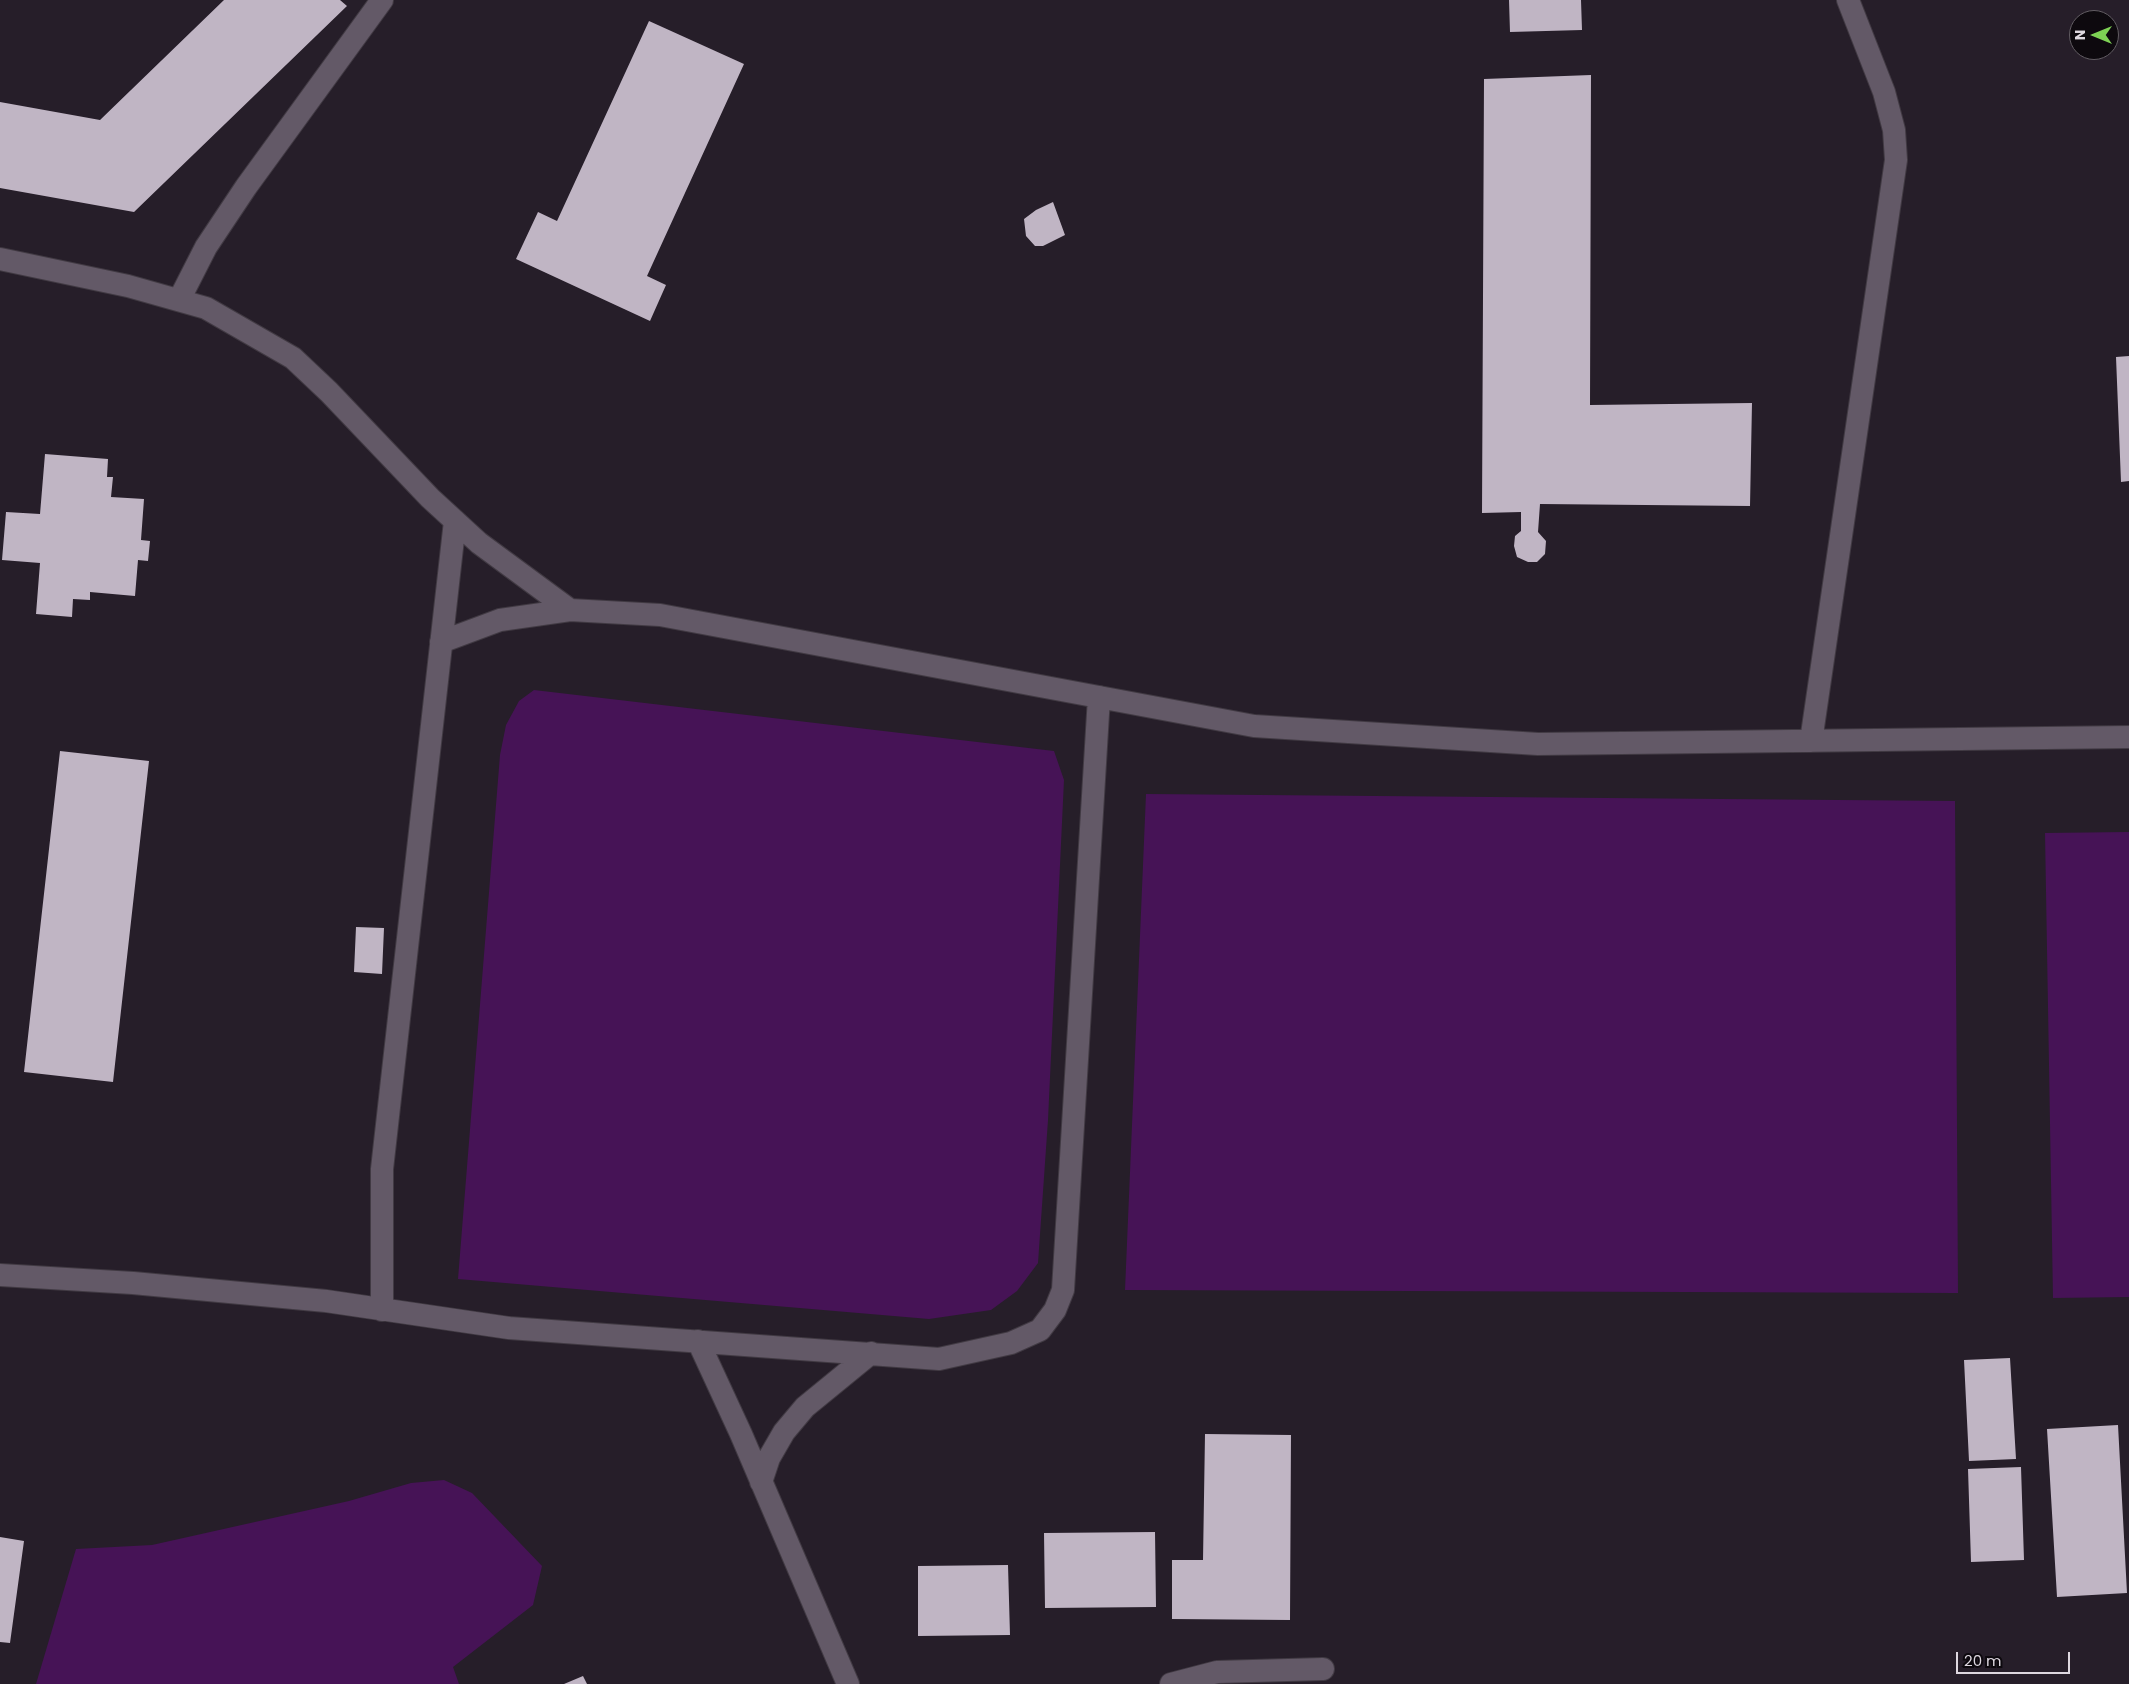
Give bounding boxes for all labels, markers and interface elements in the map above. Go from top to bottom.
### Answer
north arrow [2069,10,2119,60]
text: N [2070,30,2090,40]
scale bar [1959,1642,2073,1674]
text: 20 m [1964,1650,2002,1671]

